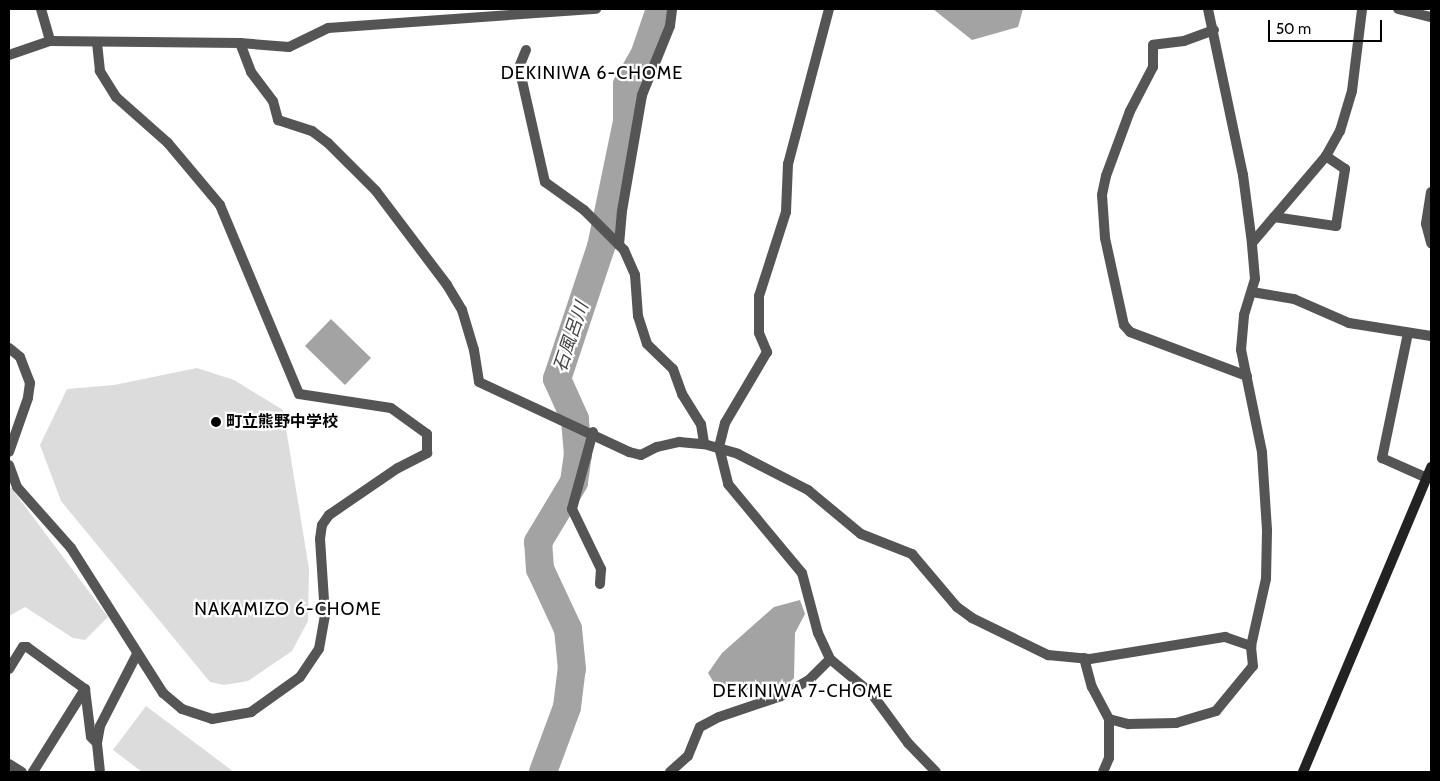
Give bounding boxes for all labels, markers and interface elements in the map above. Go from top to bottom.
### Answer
scale bar [1270,10,1384,42]
text: 50 m [1276,20,1311,38]
district label: DEKINIWA 6-CHOME [499,62,685,84]
water label: 石風呂川 [549,299,593,375]
place label: 町立熊野中学校 [226,412,338,432]
marker: 町立熊野中学校 [210,416,222,428]
district label: NAKAMIZO 6-CHOME [192,598,384,620]
district label: DEKINIWA 7-CHOME [710,680,896,702]

